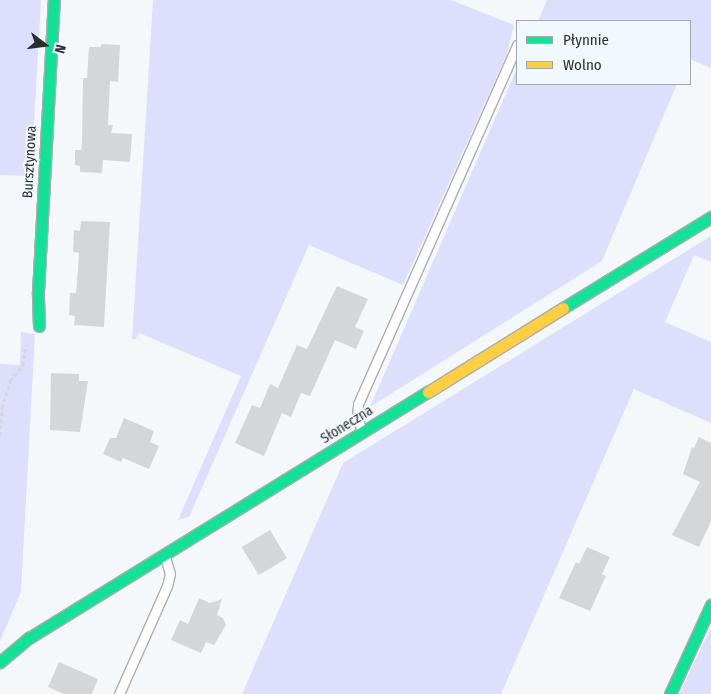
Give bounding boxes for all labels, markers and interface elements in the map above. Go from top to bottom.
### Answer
north arrow [20,20,70,70]
legend [516,20,691,85]
text: Płynnie [563,31,609,49]
text: N [51,43,69,55]
text: Wolno [563,56,602,74]
street label: Bursztynowa [20,125,40,199]
street label: Słoneczna [318,402,376,448]

